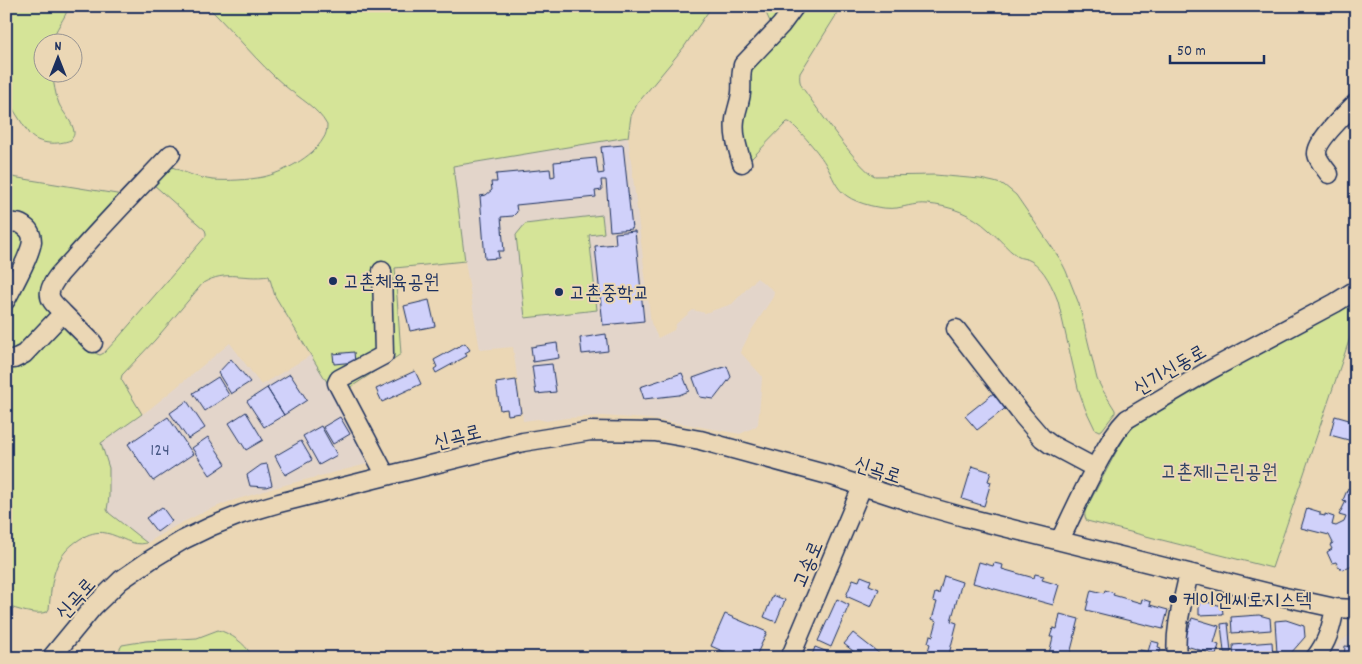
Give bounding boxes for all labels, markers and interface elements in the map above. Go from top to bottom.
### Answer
north arrow [32,32,82,82]
scale bar [1170,32,1263,64]
text: N [55,37,62,57]
text: 50 m [1177,41,1206,63]
place label: 고촌체육공원 [343,270,440,298]
marker: 고촌체육공원 [327,275,339,287]
place label: 고촌중학교 [569,281,649,309]
marker: 고촌중학교 [553,286,565,298]
street label: 신기신동로 [1129,339,1212,404]
street label: 신곡로 [431,419,485,458]
house number: 124 [150,439,170,464]
street label: 신곡로 [850,451,904,493]
park label: 고촌제1근린공원 [1160,460,1278,488]
street label: 고송로 [787,537,832,593]
street label: 신곡로 [51,573,104,627]
place label: 케이엔씨로지스텍 [1183,588,1312,616]
marker: 케이엔씨로지스텍 [1167,593,1179,605]

